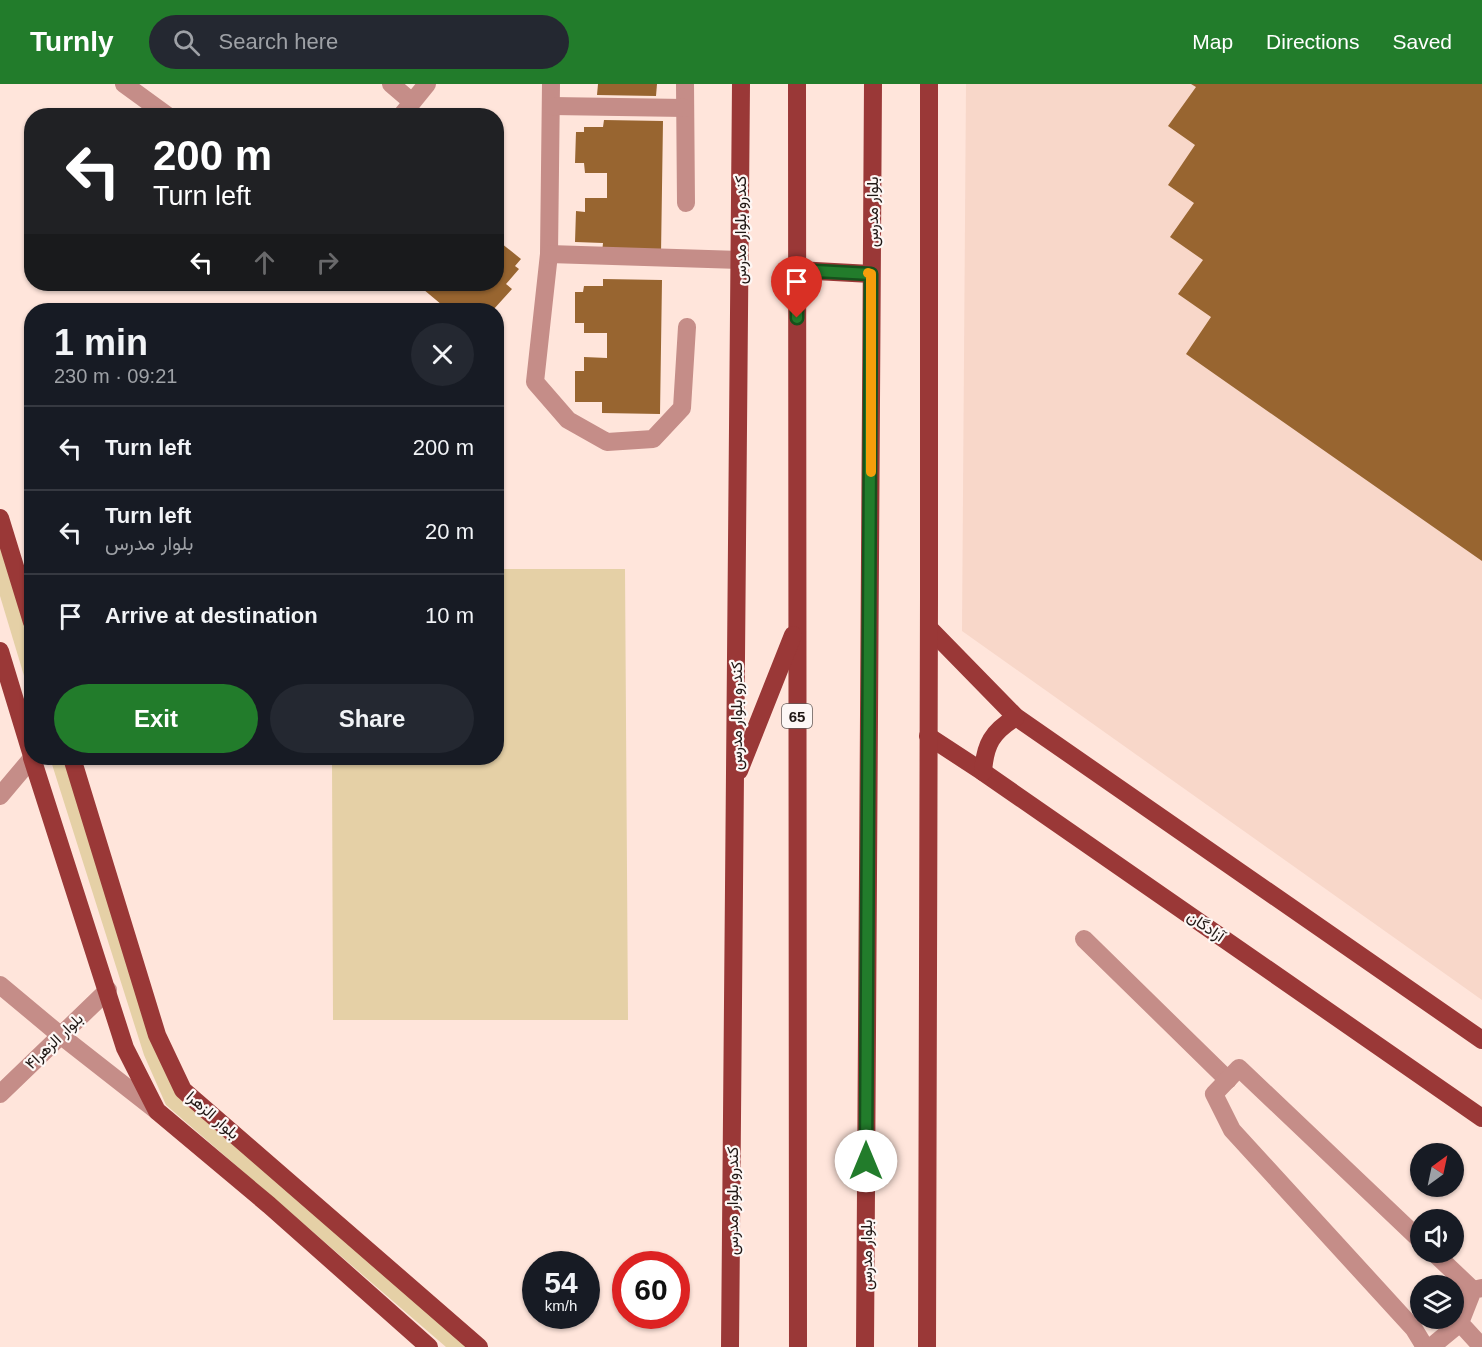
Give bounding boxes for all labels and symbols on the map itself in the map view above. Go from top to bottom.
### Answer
street label: کندرو بلوار مدرس [732,176,751,284]
street label: بلوار مدرس [864,177,883,247]
pin [771,256,822,318]
street label: کندرو بلوار مدرس [728,662,747,770]
road number: 65 [782,704,812,728]
street label: آزادگان [1183,907,1229,947]
street label: بلوار الزهرا۴ [22,1010,87,1074]
street label: بلوار الزهرا [182,1088,243,1144]
position arrow [834,1129,898,1193]
north arrow [1410,1143,1464,1197]
street label: کندرو بلوار مدرس [724,1147,743,1255]
street label: بلوار مدرس [858,1220,877,1290]
speed limit sign: 60 [612,1251,690,1329]

